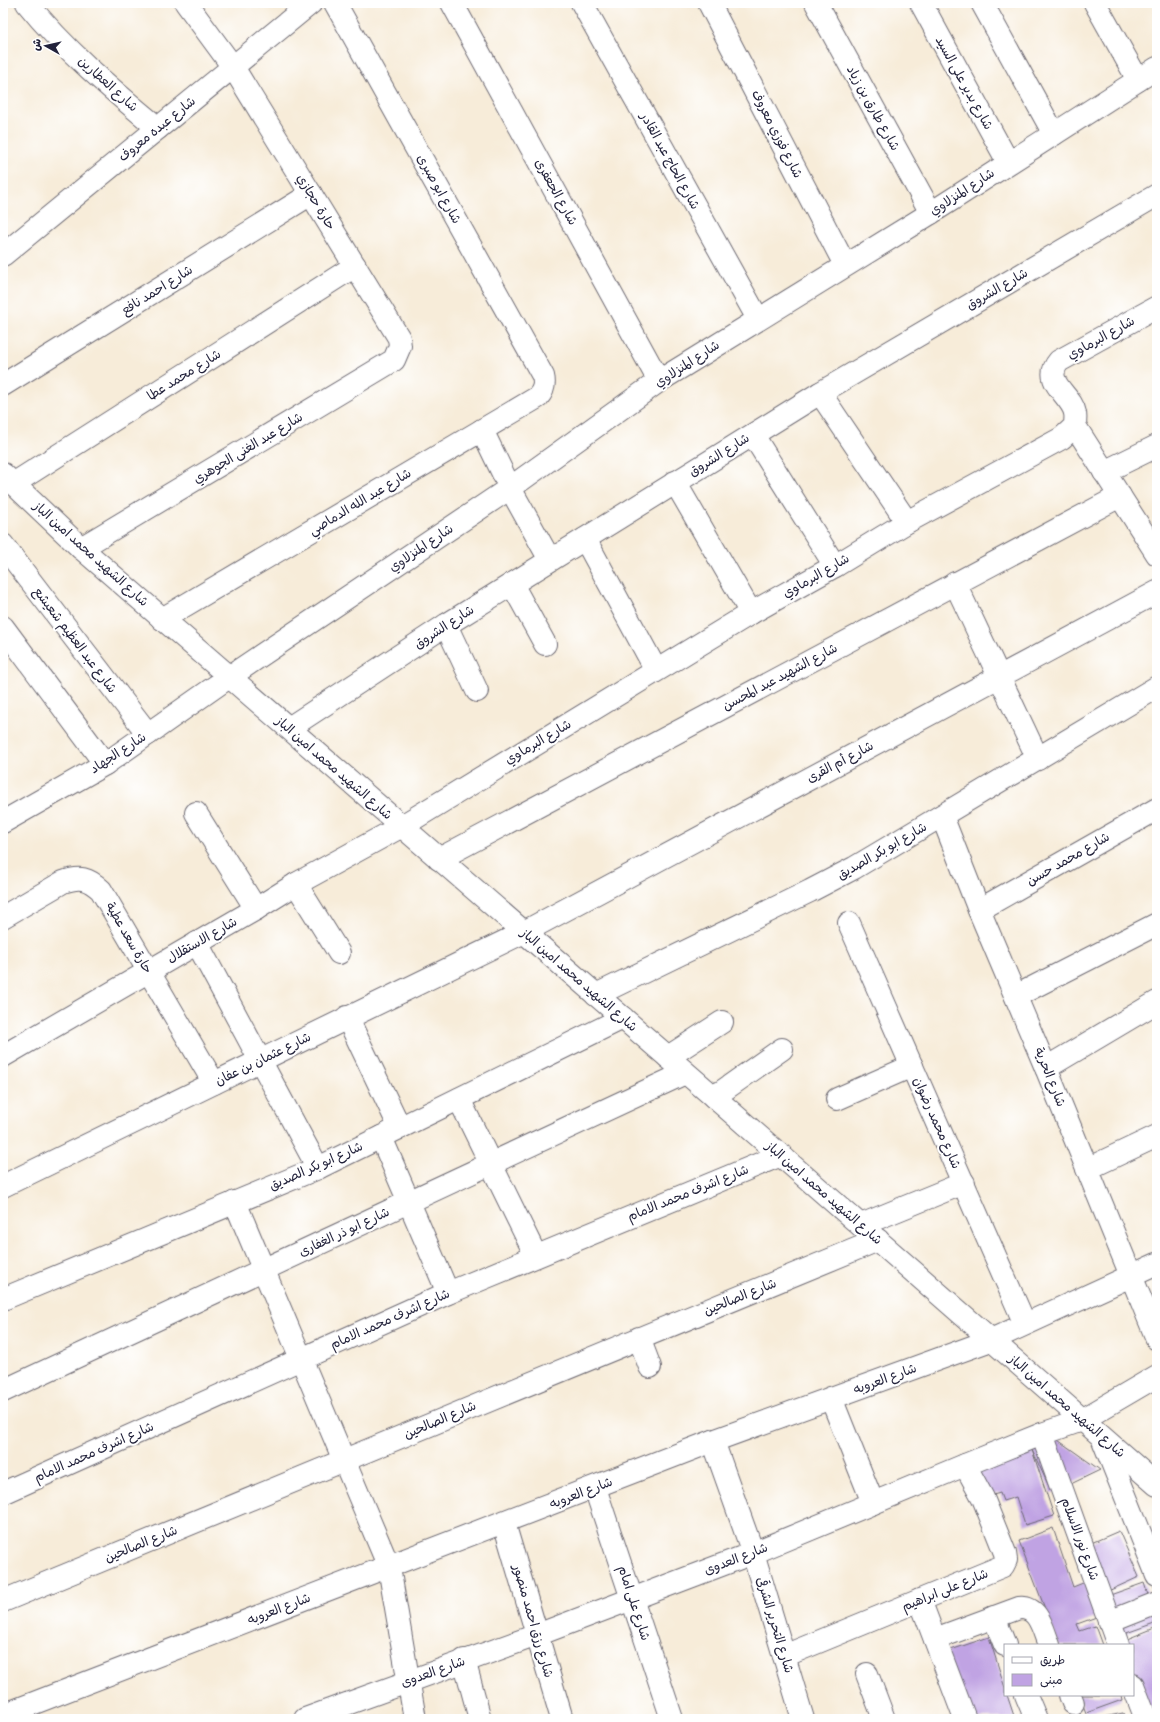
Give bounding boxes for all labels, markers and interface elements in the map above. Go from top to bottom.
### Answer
north arrow [26,26,66,66]
street label: شارع بدير على السيد [931,33,996,133]
text: ش [29,38,44,52]
street label: شارع العطارين [74,53,141,116]
street label: شارع طارق بن زياد [842,63,903,154]
street label: شارع فوزي معروف [747,87,806,181]
street label: شارع عبده معروف [115,93,199,166]
street label: شارع الحاج عبد القادر [635,109,703,213]
street label: شارع ابو صبرى [412,151,465,227]
street label: شارع الجعفرى [530,156,581,228]
street label: شارع المنزلاوي [926,165,998,220]
street label: حارة حجازي [292,171,339,234]
street label: شارع احمد نافع [118,262,197,320]
street label: شارع الشروق [963,265,1031,314]
street label: شارع البرماوي [1065,313,1138,364]
street label: شارع المنزلاوي [651,337,723,392]
street label: شارع محمد عطا [144,346,224,405]
street label: شارع عبد الغنى الجوهري [190,409,306,488]
street label: شارع الشروق [686,430,753,481]
street label: شارع عبد الله الدماصي [306,465,416,541]
street label: شارع الشهيد محمد امين الباز [29,497,152,611]
street label: شارع المنزلاوي [386,521,457,576]
street label: شارع البرماوي [780,550,853,602]
street label: شارع عبد العظيم شعيشع [28,584,120,697]
street label: شارع الشروق [411,602,478,653]
street label: شارع الشهيد عبد المحسن [720,640,841,715]
street label: شارع الشهيد محمد امين الباز [271,712,396,824]
street label: شارع البرماوي [502,716,575,769]
street label: شارع الجهاد [87,729,150,778]
street label: شارع أم القرى [804,738,877,788]
street label: شارع ابو بكر الصديق [834,819,930,884]
street label: شارع محمد حسن [1024,829,1113,890]
street label: حارة سعد عطية [102,899,156,977]
street label: شارع الاستقلال [164,913,240,967]
street label: شارع الشهيد محمد امين الباز [516,924,641,1036]
street label: شارع عثمان بن عفان [212,1029,314,1090]
street label: شارع الحرية [1030,1045,1069,1109]
street label: شارع محمد رضوان [909,1075,964,1172]
street label: شارع الشهيد محمد امين الباز [761,1137,886,1249]
street label: شارع ابو بكر الصديق [267,1138,366,1195]
street label: شارع اشرف محمد الامام [625,1161,752,1227]
street label: شارع ابو ذر الغفارى [296,1204,392,1261]
street label: شارع الصالحين [701,1275,779,1320]
street label: شارع اشرف محمد الامام [328,1285,453,1354]
street label: شارع الشهيد محمد امين الباز [1004,1350,1129,1462]
street label: شارع العروبه [851,1360,919,1399]
street label: شارع الصالحين [401,1398,479,1443]
street label: شارع اشرف محمد الامام [32,1418,157,1487]
street label: شارع العروبه [547,1474,615,1513]
street label: شارع نور الاسلام [1056,1495,1102,1583]
street label: شارع الصالحين [102,1522,180,1567]
street label: شارع العدوى [702,1540,771,1579]
street label: شارع رزق احمد منصور [508,1562,557,1680]
street label: شارع على امام [612,1564,654,1643]
street label: شارع على ابراهيم [900,1565,991,1616]
street label: شارع التحرير الشرقى [752,1575,798,1675]
street label: شارع العروبه [245,1590,313,1629]
legend [1004,1644,1134,1696]
street label: شارع العدوى [399,1653,468,1692]
text: طريق [1040,1653,1065,1668]
text: مبنى [1040,1673,1063,1688]

